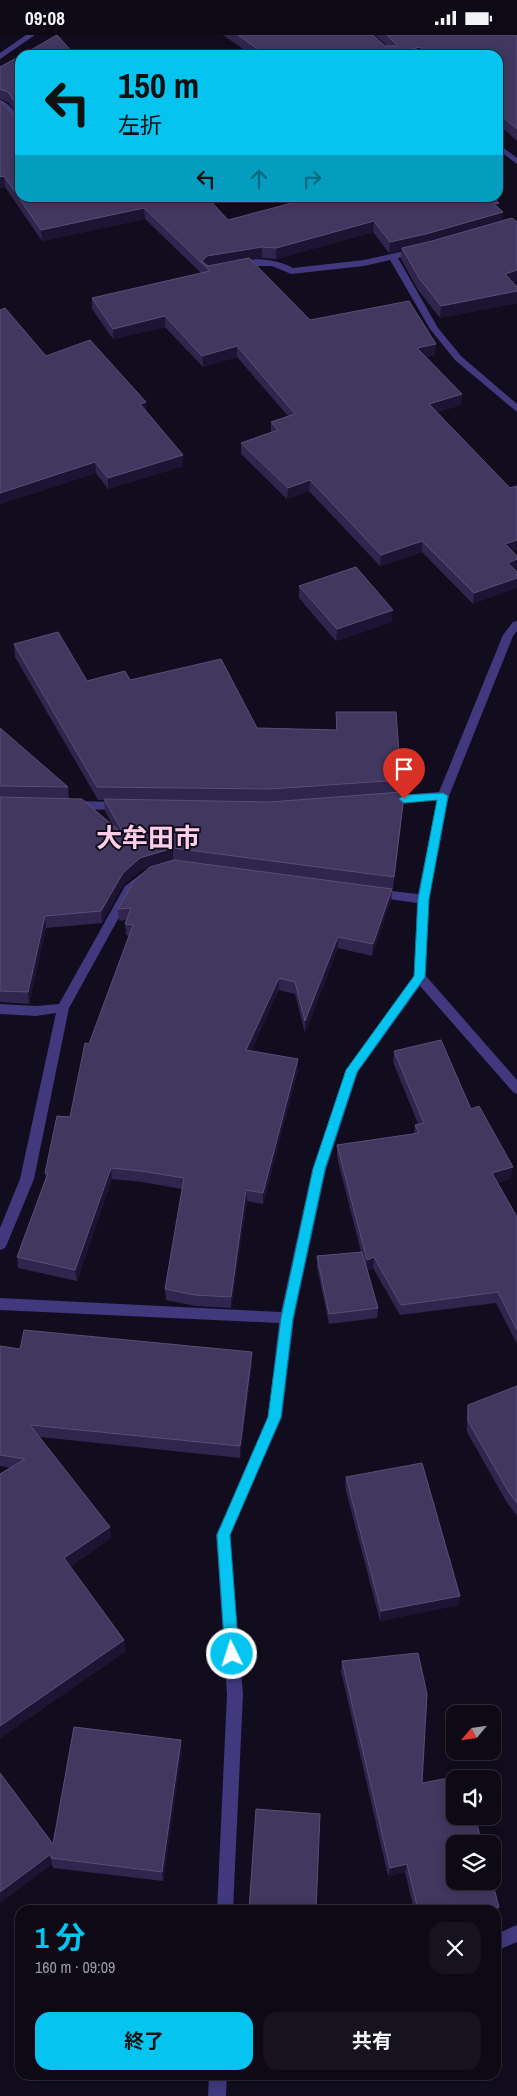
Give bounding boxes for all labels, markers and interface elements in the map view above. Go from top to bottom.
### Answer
text: 09:08 [25,5,65,31]
text: 150 m [118,62,199,109]
icon: left [35,70,100,135]
text: 左折 [118,110,162,140]
icon: left [192,165,220,193]
icon: ahead [245,165,273,193]
icon: right [298,165,326,193]
pin [383,748,425,799]
icon: arrive [390,755,418,783]
district label: 大牟田市 [96,820,200,855]
position arrow [205,1627,257,1679]
north arrow [446,1705,501,1760]
map controls [446,1705,501,1890]
button: sound [446,1770,501,1825]
button: layers [446,1835,501,1890]
text: 1 分 [35,1917,86,1957]
button: close [429,1922,481,1974]
text: 160 m · 09:09 [35,1956,115,1978]
button: 終了 [35,2012,253,2070]
button: 共有 [263,2012,481,2070]

